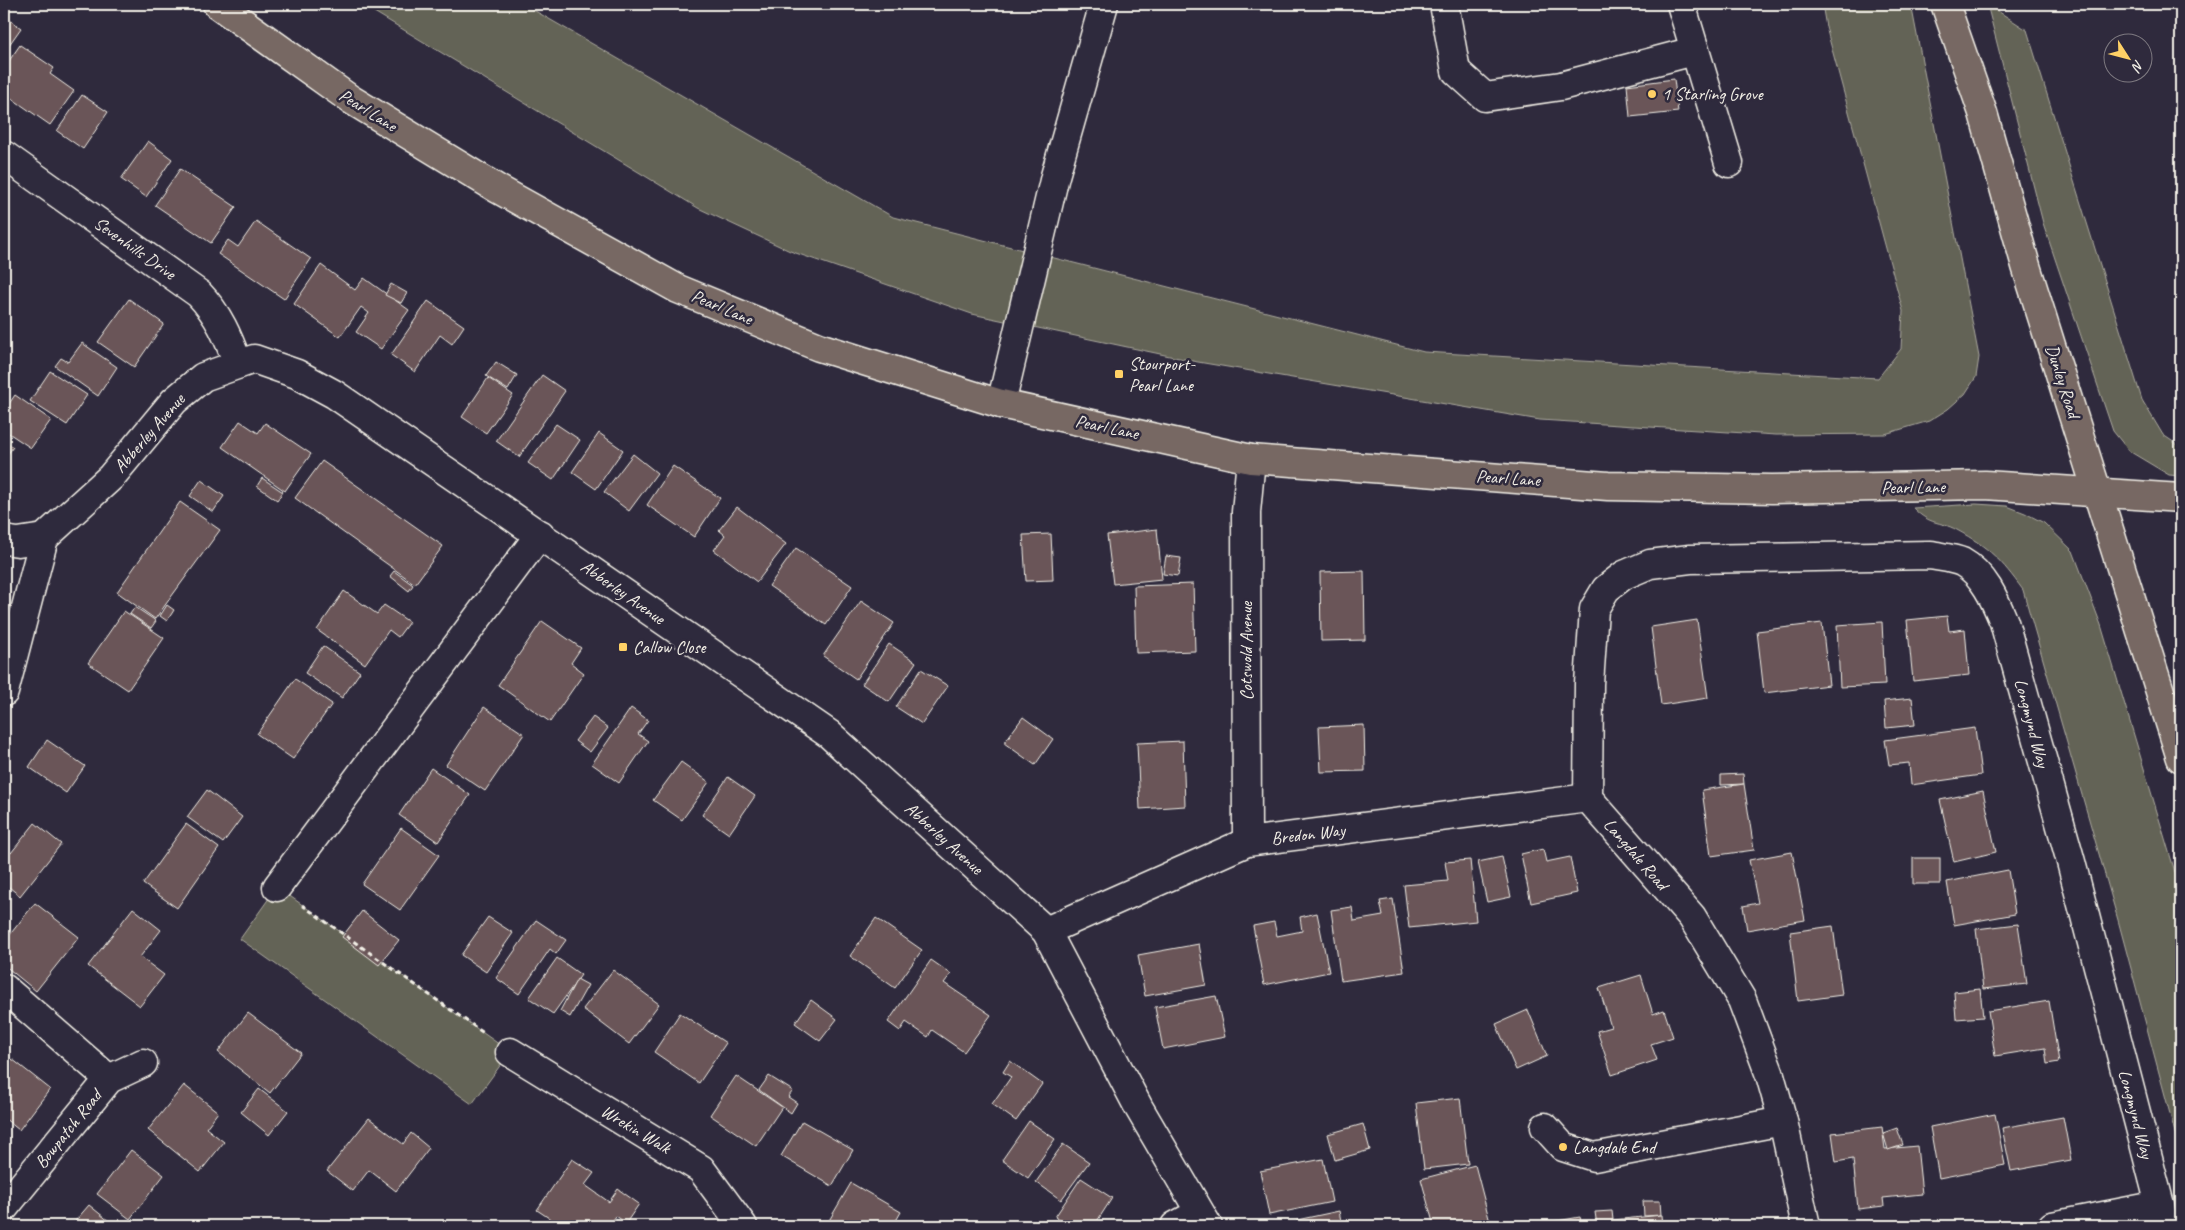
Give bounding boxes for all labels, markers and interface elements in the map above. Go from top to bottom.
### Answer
north arrow [2102,32,2152,82]
text: N [2127,57,2148,76]
place label: 1 Starling Grove [1662,83,1764,105]
street label: Pearl Lane [335,84,402,137]
marker: 1 Starling Grove [1646,88,1658,100]
street label: Sevenhills Drive [90,212,181,285]
street label: Pearl Lane [688,284,757,330]
street label: Dunley Road [2041,342,2086,423]
place label: Stourport- Pearl Lane [1129,353,1196,396]
marker: Stourport- Pearl Lane [1113,368,1125,380]
street label: Abberley Avenue [109,388,190,477]
street label: Pearl Lane [1073,410,1142,445]
street label: Pearl Lane [1475,465,1542,491]
street label: Pearl Lane [1881,475,1946,499]
street label: Abberley Avenue [577,555,670,630]
street label: Cotswold Avenue [1235,601,1257,700]
place label: Callow Close [633,636,707,658]
marker: Callow Close [617,641,629,653]
street label: Longmynd Way [2010,676,2055,772]
street label: Abberley Avenue [900,797,989,880]
street label: Langdale Road [1599,814,1675,897]
street label: Bredon Way [1270,818,1348,849]
street label: Longmynd Way [2114,1067,2159,1163]
street label: Bowpatch Road [30,1083,108,1173]
street label: Wrekin Walk [597,1100,676,1159]
place label: Langdale End [1573,1136,1658,1158]
marker: Langdale End [1557,1141,1569,1153]

